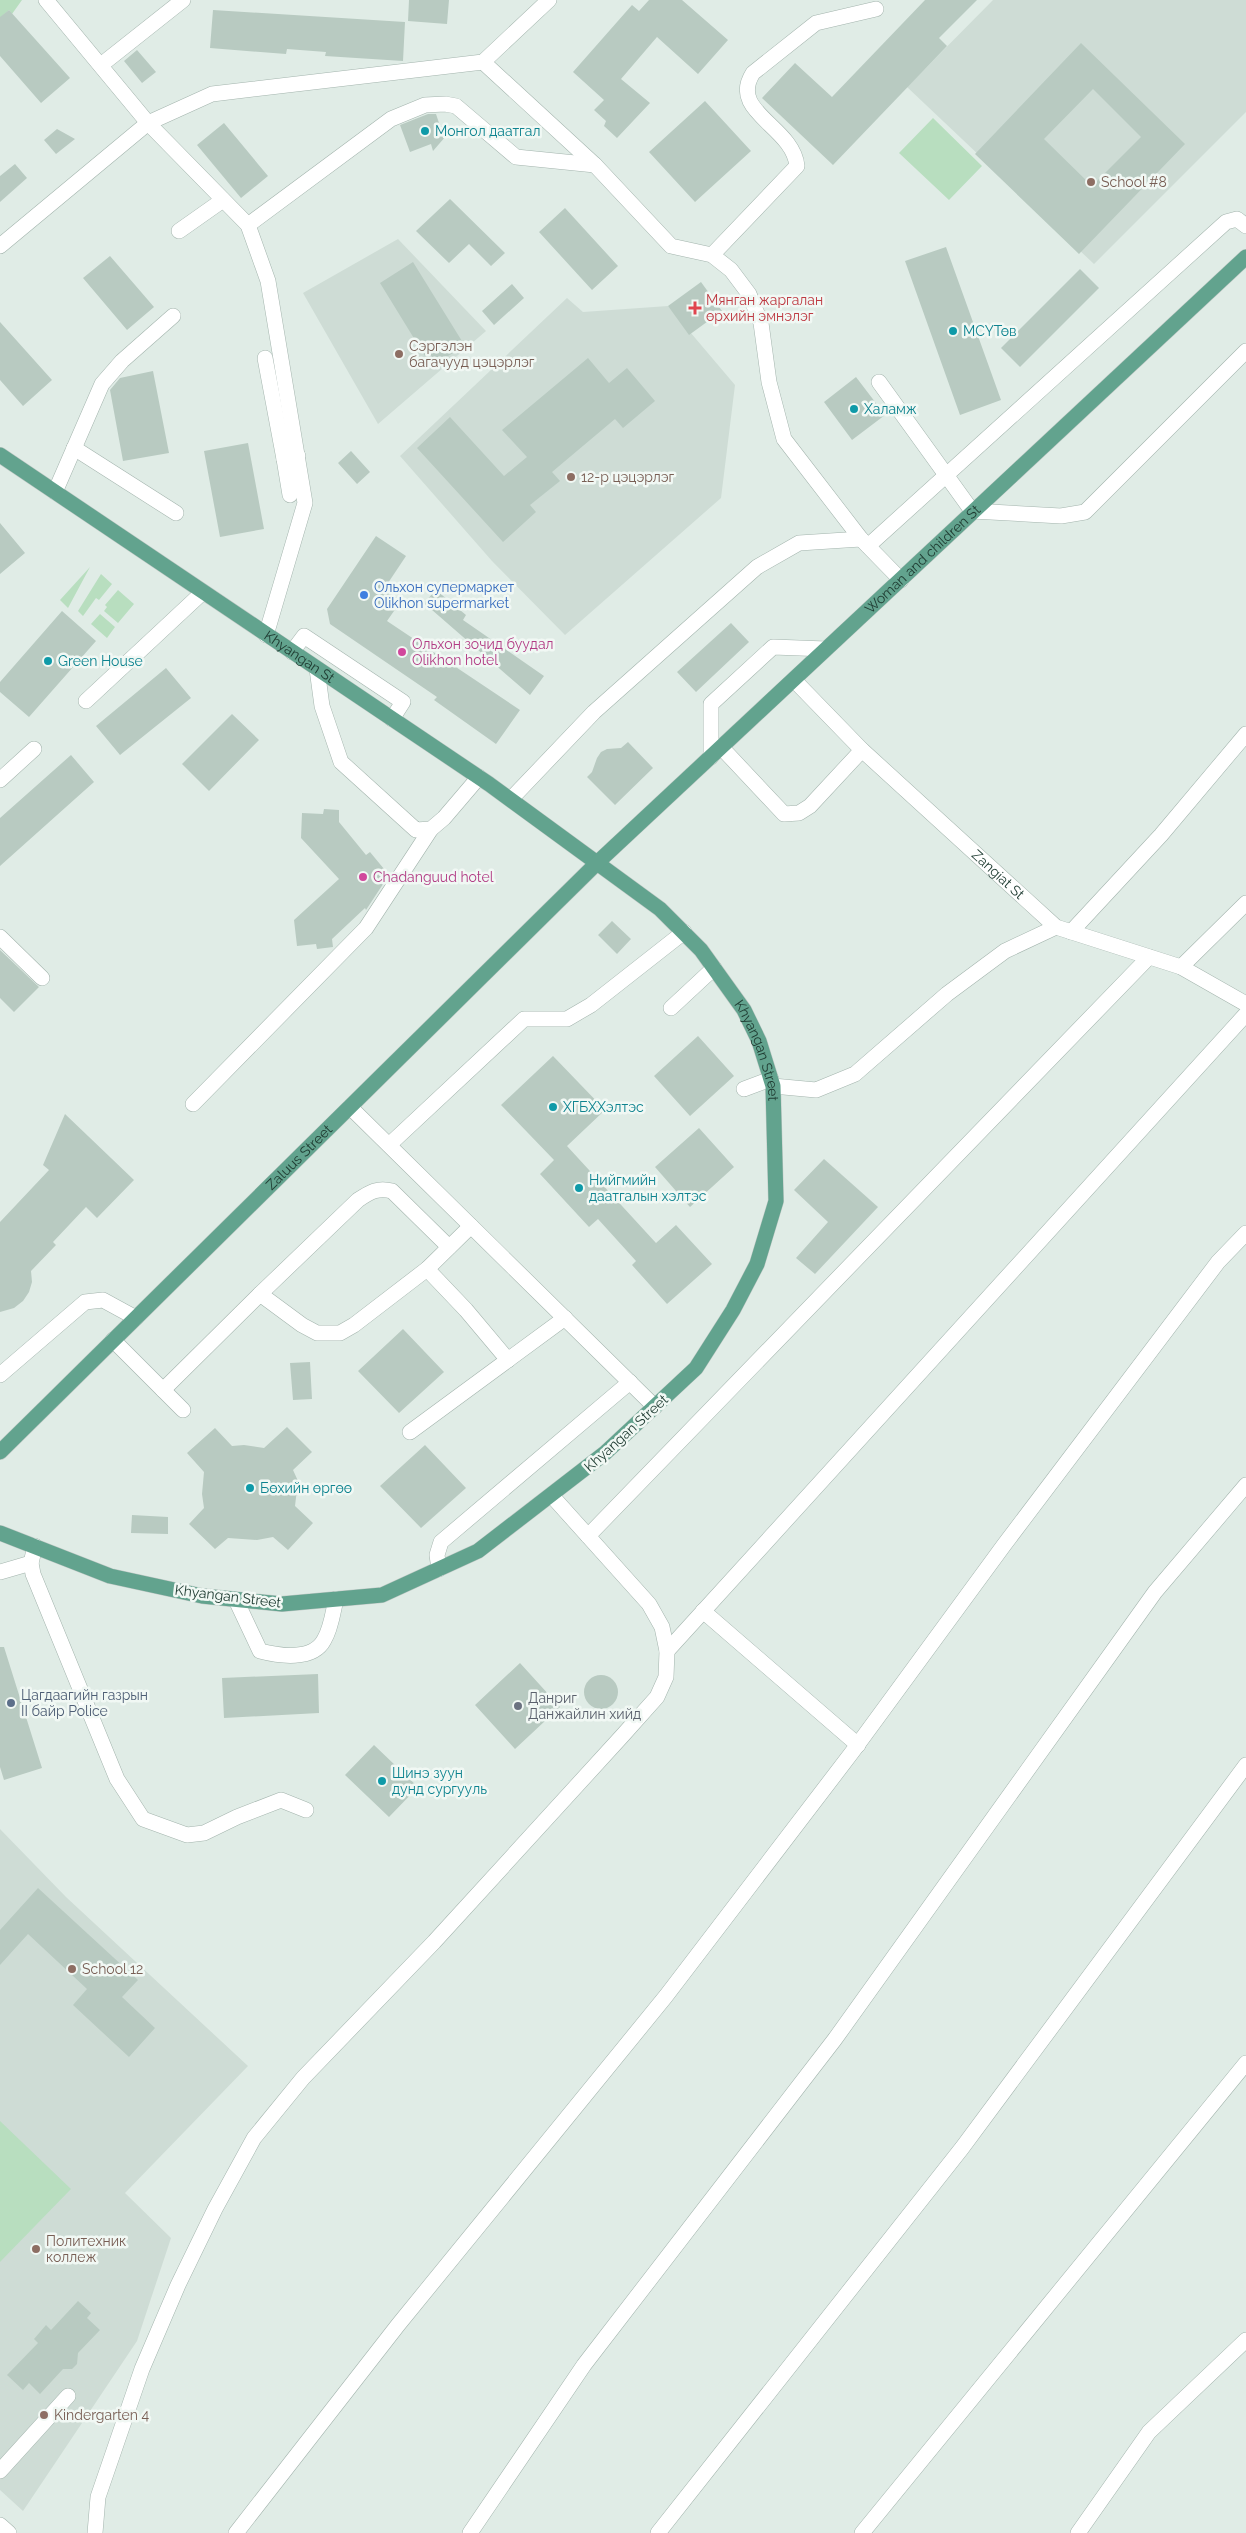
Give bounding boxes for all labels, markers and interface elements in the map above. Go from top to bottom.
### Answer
place label: Монгол даатгал [435,123,540,139]
marker: Монгол даатгал [419,125,431,137]
place label: School #8 [1101,174,1167,190]
marker: School #8 [1085,176,1097,188]
place label: Мянган жаргалан өрхийн эмнэлэг [706,292,823,324]
marker: Мянган жаргалан өрхийн эмнэлэг [688,301,702,315]
place label: МСҮТөв [963,323,1017,339]
marker: МСҮТөв [947,325,959,337]
place label: Сэргэлэн багачууд цэцэрлэг [409,338,535,370]
marker: Сэргэлэн багачууд цэцэрлэг [393,348,405,360]
place label: Халамж [864,401,917,417]
marker: Халамж [848,403,860,415]
place label: 12-р цэцэрлэг [581,469,675,485]
marker: 12-р цэцэрлэг [565,471,577,483]
street label: Woman and children St [862,501,984,617]
place label: Ольхон супермаркет Olikhon supermarket [374,579,515,611]
marker: Ольхон супермаркет Olikhon supermarket [358,589,370,601]
street label: Khyangan St [261,627,338,686]
place label: Ольхон зочид буудал Olikhon hotel [412,636,554,668]
marker: Ольхон зочид буудал Olikhon hotel [396,646,408,658]
place label: Green House [58,653,143,669]
marker: Green House [42,655,54,667]
street label: Zangiat St [969,846,1028,902]
place label: Chadanguud hotel [373,869,494,885]
marker: Chadanguud hotel [357,871,369,883]
street label: Khyangan Street [731,997,781,1102]
place label: ХГБХХэлтэс [563,1099,644,1115]
marker: ХГБХХэлтэс [547,1101,559,1113]
street label: Zaluus Street [263,1121,335,1193]
place label: Нийгмийн даатгалын хэлтэс [589,1172,707,1204]
marker: Нийгмийн даатгалын хэлтэс [573,1182,585,1194]
street label: Khyangan Street [581,1391,671,1475]
place label: Бөхийн өргөө [260,1480,352,1496]
marker: Бөхийн өргөө [244,1482,256,1494]
street label: Khyangan Street [174,1582,282,1610]
place label: Цагдаагийн газрын II байр Police [21,1687,148,1719]
place label: Данриг Данжайлин хийд [528,1690,641,1722]
marker: Цагдаагийн газрын II байр Police [5,1697,17,1709]
marker: Данриг Данжайлин хийд [512,1700,524,1712]
place label: Шинэ зуун дунд сургууль [392,1765,487,1797]
marker: Шинэ зуун дунд сургууль [376,1775,388,1787]
place label: School 12 [82,1961,143,1977]
marker: School 12 [66,1963,78,1975]
place label: Политехник коллеж [46,2233,126,2265]
marker: Политехник коллеж [30,2243,42,2255]
place label: Kindergarten 4 [54,2407,150,2423]
marker: Kindergarten 4 [38,2409,50,2421]

